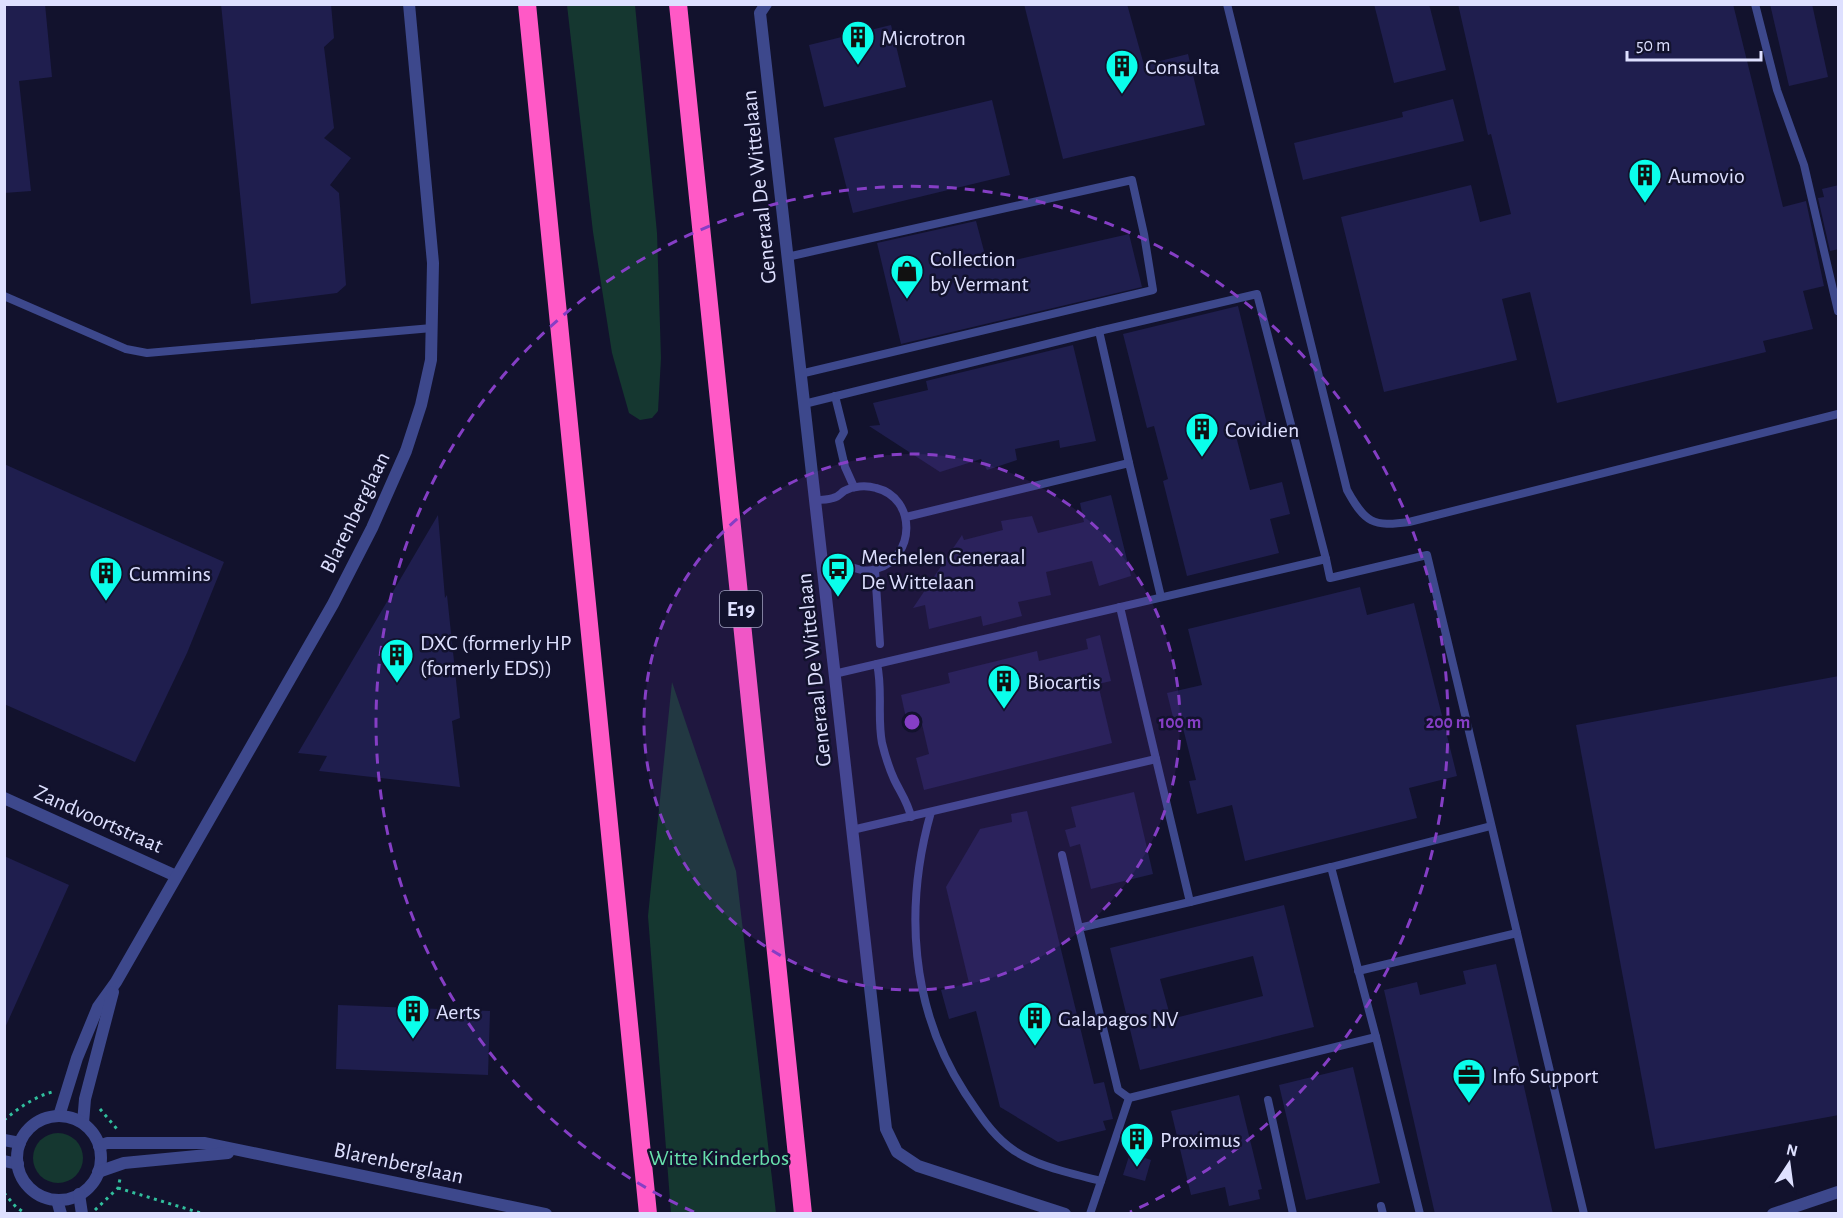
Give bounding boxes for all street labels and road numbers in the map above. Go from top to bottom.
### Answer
street label: Generaal De Wittelaan [738,89,780,285]
street label: Blarenberglaan [316,448,394,577]
street label: Generaal De Wittelaan [793,572,835,768]
road number: E19 [720,591,762,627]
street label: Zandvoortstraat [31,781,166,857]
street label: Blarenberglaan [332,1139,466,1187]

